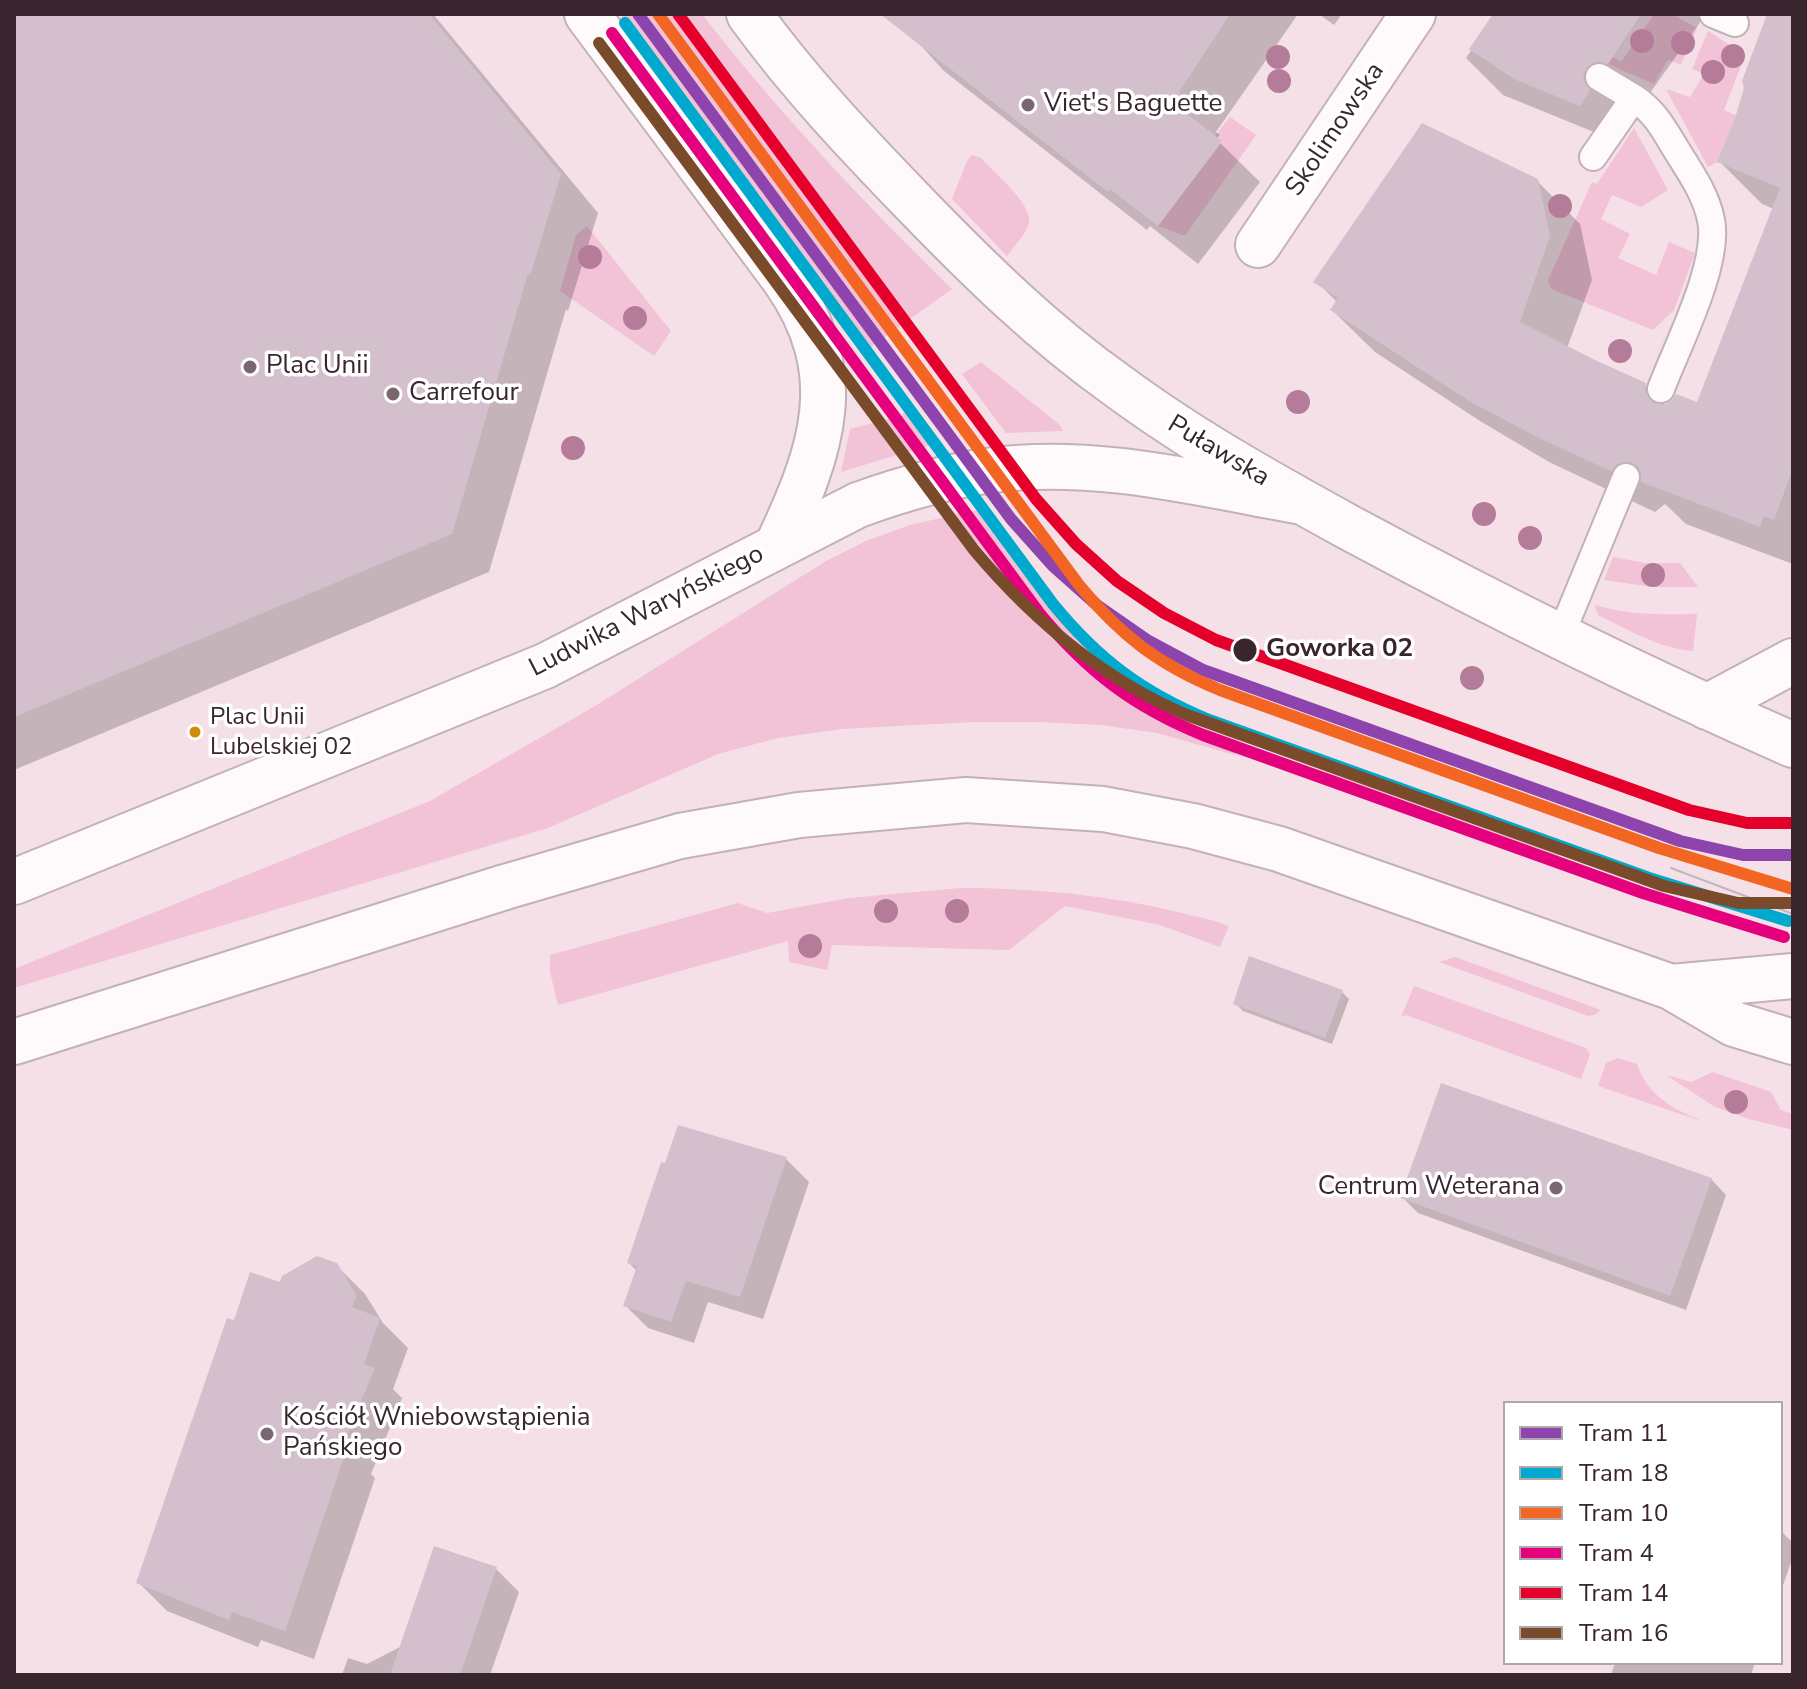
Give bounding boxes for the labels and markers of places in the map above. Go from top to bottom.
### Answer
place label: Viet's Baguette [1044,89,1222,121]
marker: Viet's Baguette [1019,96,1037,114]
place label: Plac Unii [266,351,368,383]
marker: Plac Unii [241,358,259,376]
place label: Carrefour [409,378,519,410]
marker: Carrefour [384,385,402,403]
place label: Goworka 02 [1266,634,1413,666]
marker: Goworka 02 [1231,636,1259,664]
place label: Plac Unii Lubelskiej 02 [210,704,353,760]
marker: Plac Unii Lubelskiej 02 [187,724,203,740]
place label: Centrum Weterana [1318,1172,1540,1204]
marker: Centrum Weterana [1547,1179,1565,1197]
place label: Kościół Wniebowstąpienia Pańskiego [283,1403,590,1464]
marker: Kościół Wniebowstąpienia Pańskiego [258,1425,276,1443]

